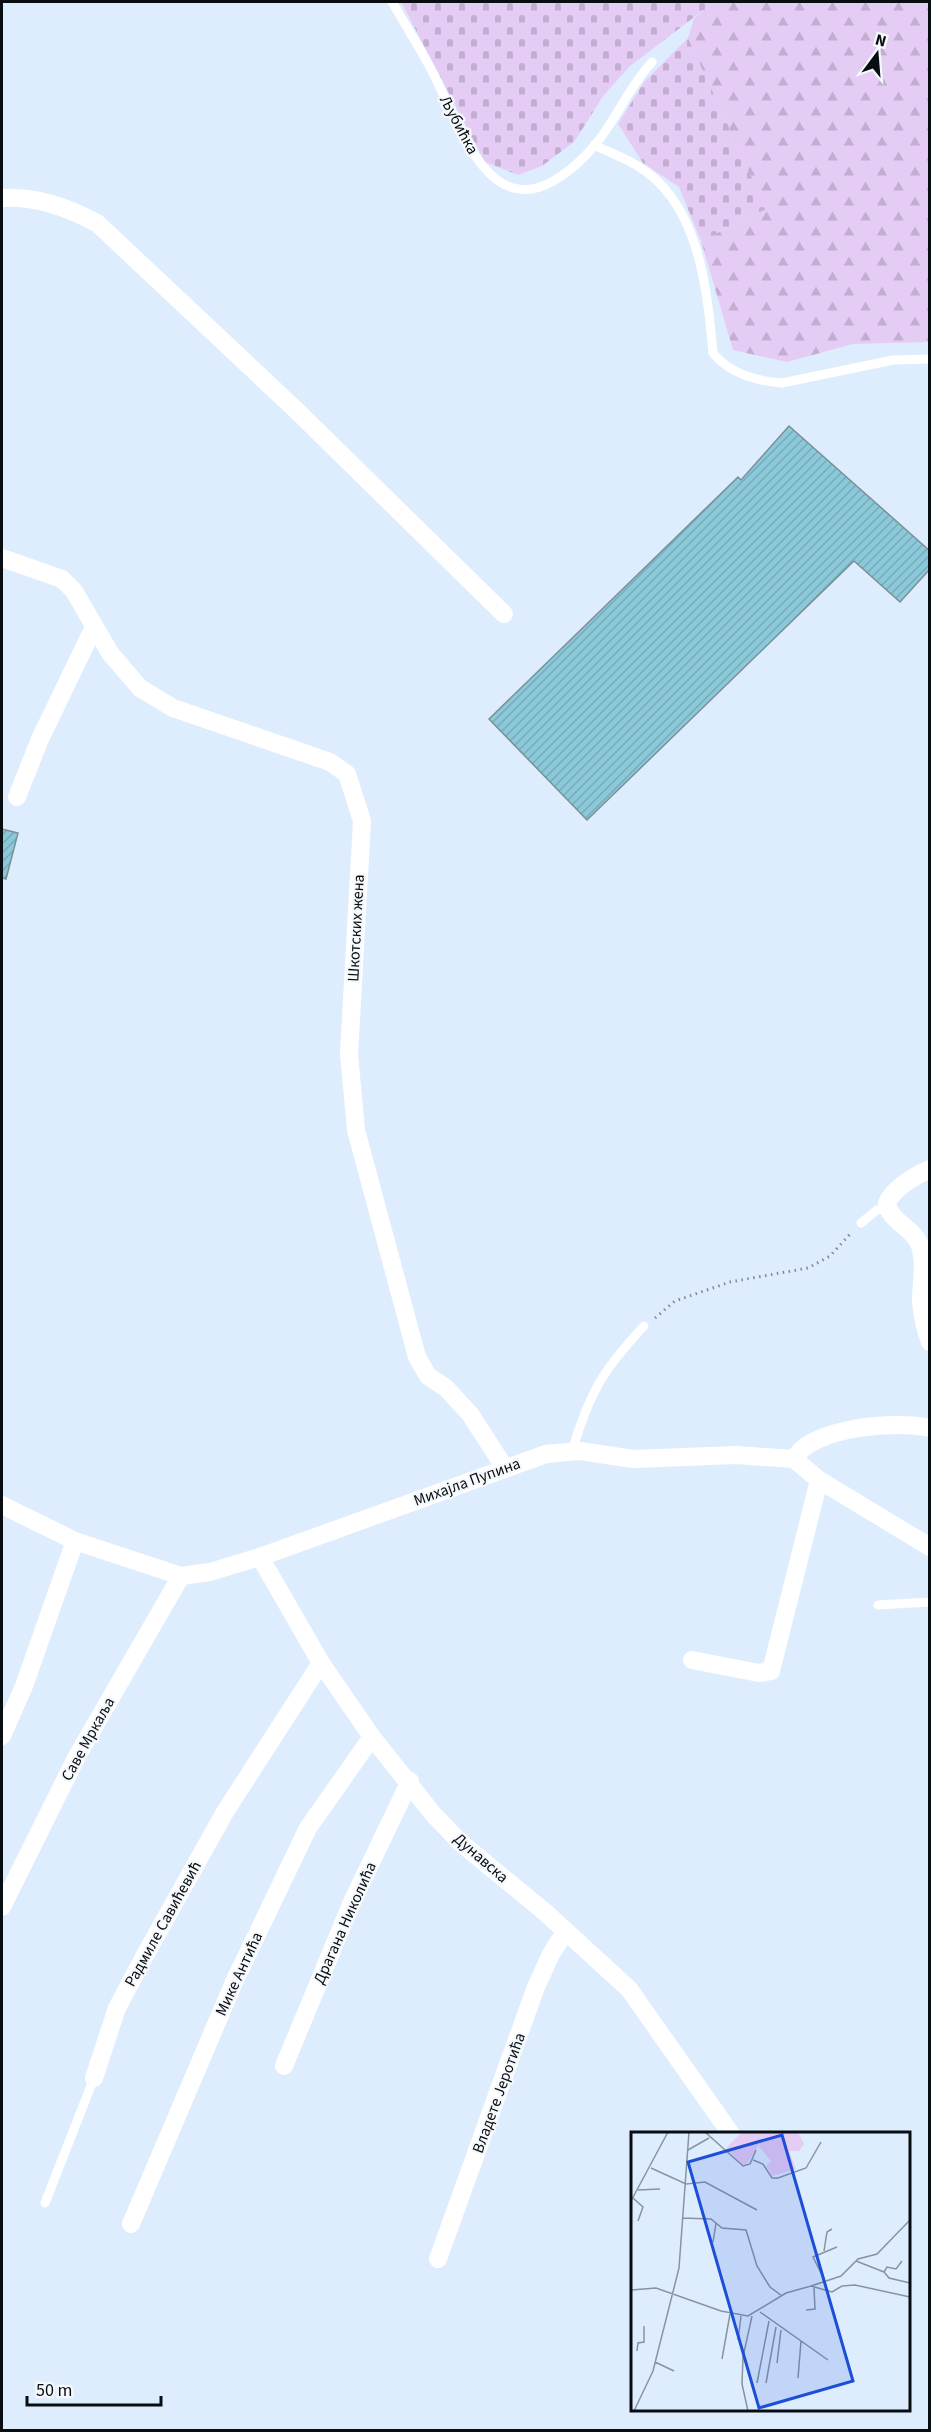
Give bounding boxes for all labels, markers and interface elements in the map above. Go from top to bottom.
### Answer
north arrow [847,24,907,84]
text: N [873,29,889,53]
street label: Љубићка [434,92,484,158]
street label: Шкотских жена [342,874,370,982]
street label: Михајла Пупина [411,1452,523,1512]
street label: Саве Мркаља [56,1693,120,1785]
street label: Дунавска [449,1828,513,1888]
street label: Радмиле Савићевић [119,1857,207,1991]
street label: Драгана Николића [308,1858,382,1988]
street label: Мике Антића [210,1928,268,2020]
street label: Владете Јеротића [467,2030,531,2156]
inset map [631,2132,910,2411]
scale bar [27,2369,160,2407]
text: 50 m [36,2378,72,2403]

